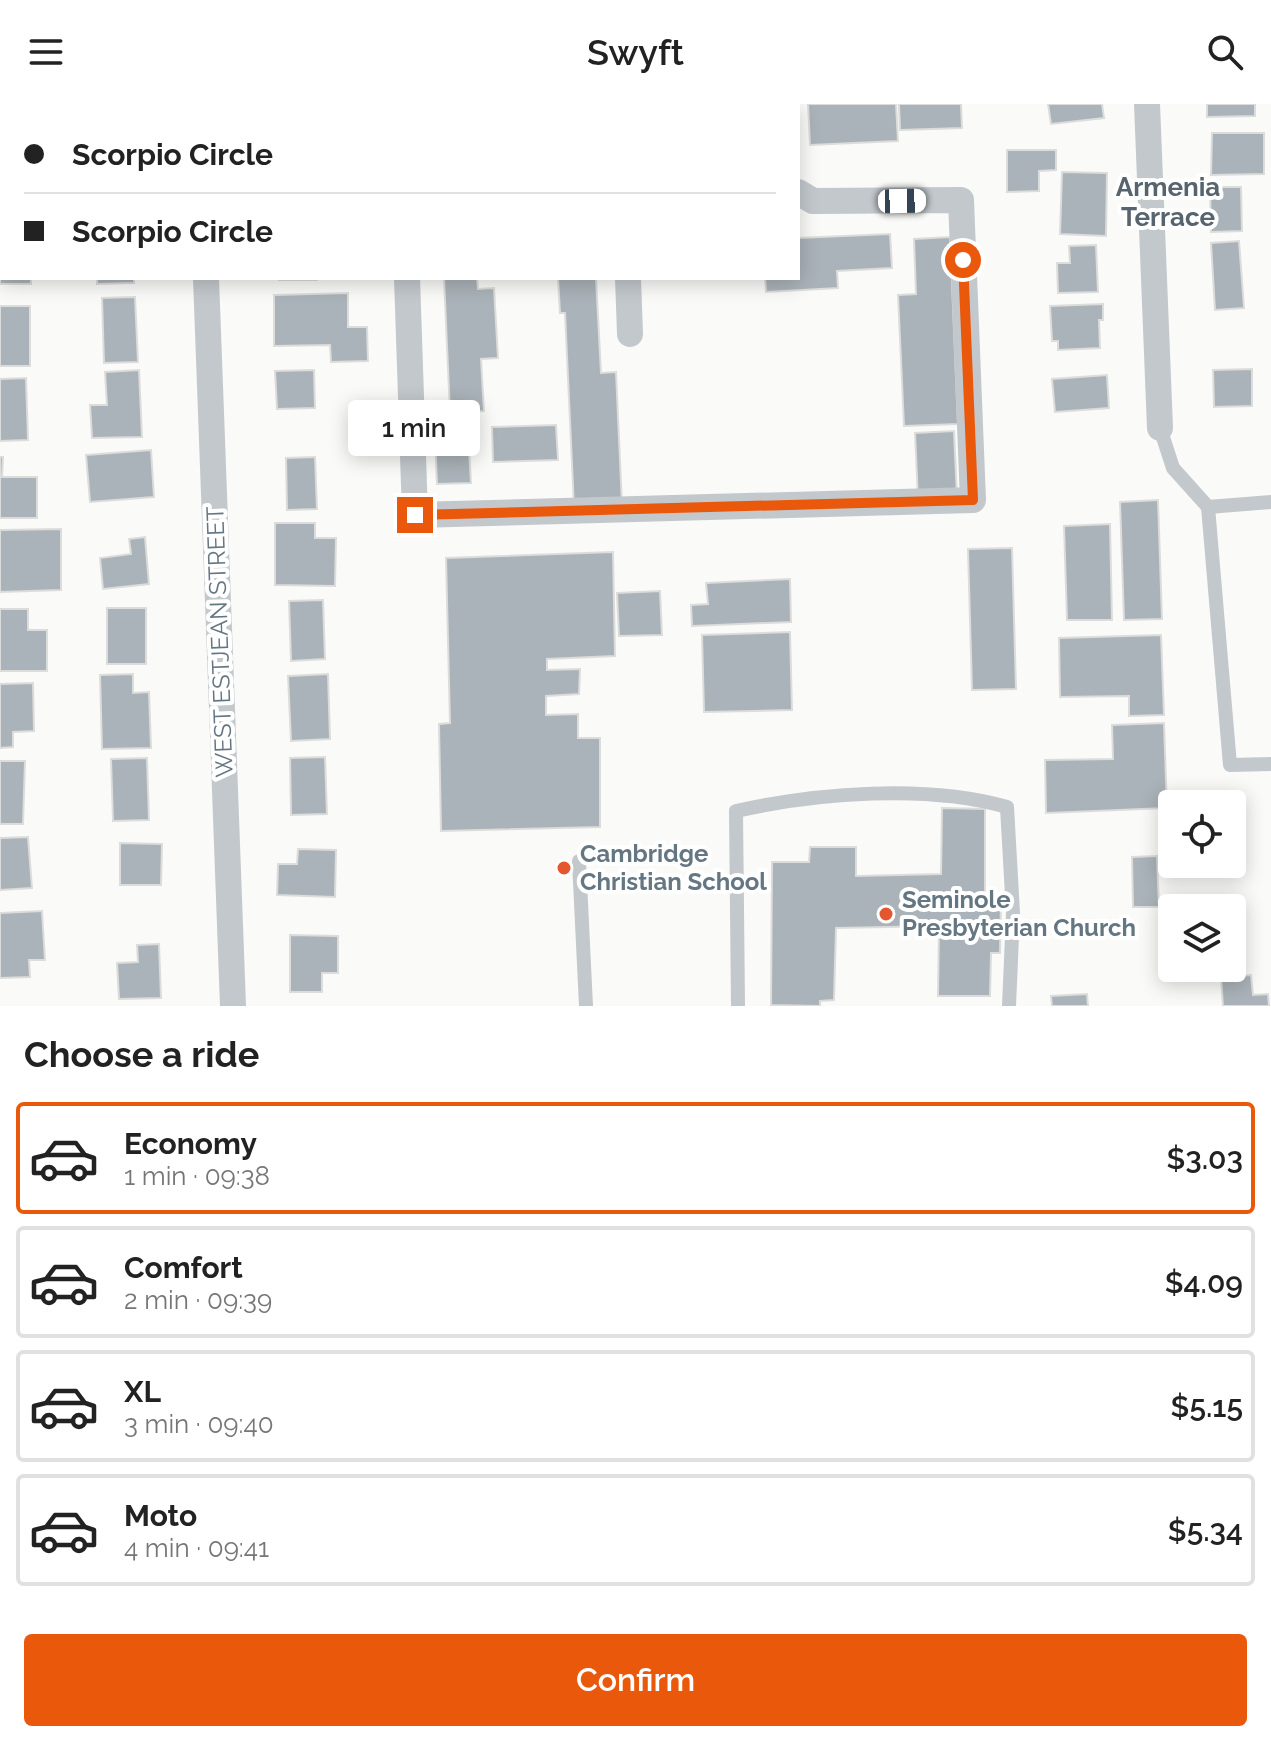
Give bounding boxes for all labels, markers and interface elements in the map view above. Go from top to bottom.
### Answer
icon: menu [24,30,68,74]
icon: search [1203,30,1247,74]
text: Swyft [587,31,684,73]
text: Scorpio Circle [72,137,273,172]
district label: Armenia Terrace [1116,172,1220,232]
car [878,189,926,213]
text: Scorpio Circle [72,214,273,249]
route start [945,242,981,278]
callout: 1 min [349,399,481,455]
text: 1 min [382,413,446,443]
route end [397,497,433,533]
street label: WEST ESTJEAN STREET [200,506,239,778]
map controls [1158,790,1246,982]
button: locate [1158,790,1246,878]
place label: Cambridge Christian School [580,839,767,896]
marker: Cambridge Christian School [555,859,573,877]
place label: Seminole Presbyterian Church [902,885,1136,942]
button: layers [1158,894,1246,982]
marker: Seminole Presbyterian Church [877,905,895,923]
text: Choose a ride [24,1033,259,1075]
icon: car [28,1122,100,1194]
text: Economy [124,1126,257,1161]
text: $3.03 [1166,1141,1243,1176]
text: 1 min · 09:38 [124,1161,270,1191]
icon: car [28,1246,100,1318]
text: Comfort [124,1250,243,1285]
text: $4.09 [1165,1265,1243,1300]
text: 2 min · 09:39 [124,1285,272,1315]
icon: car [28,1370,100,1442]
text: XL [124,1374,161,1409]
text: $5.15 [1171,1389,1243,1424]
text: 3 min · 09:40 [124,1409,274,1439]
icon: car [28,1494,100,1566]
text: Moto [124,1498,197,1533]
text: $5.34 [1168,1513,1243,1548]
text: 4 min · 09:41 [124,1533,269,1563]
button: Confirm [24,1634,1247,1726]

